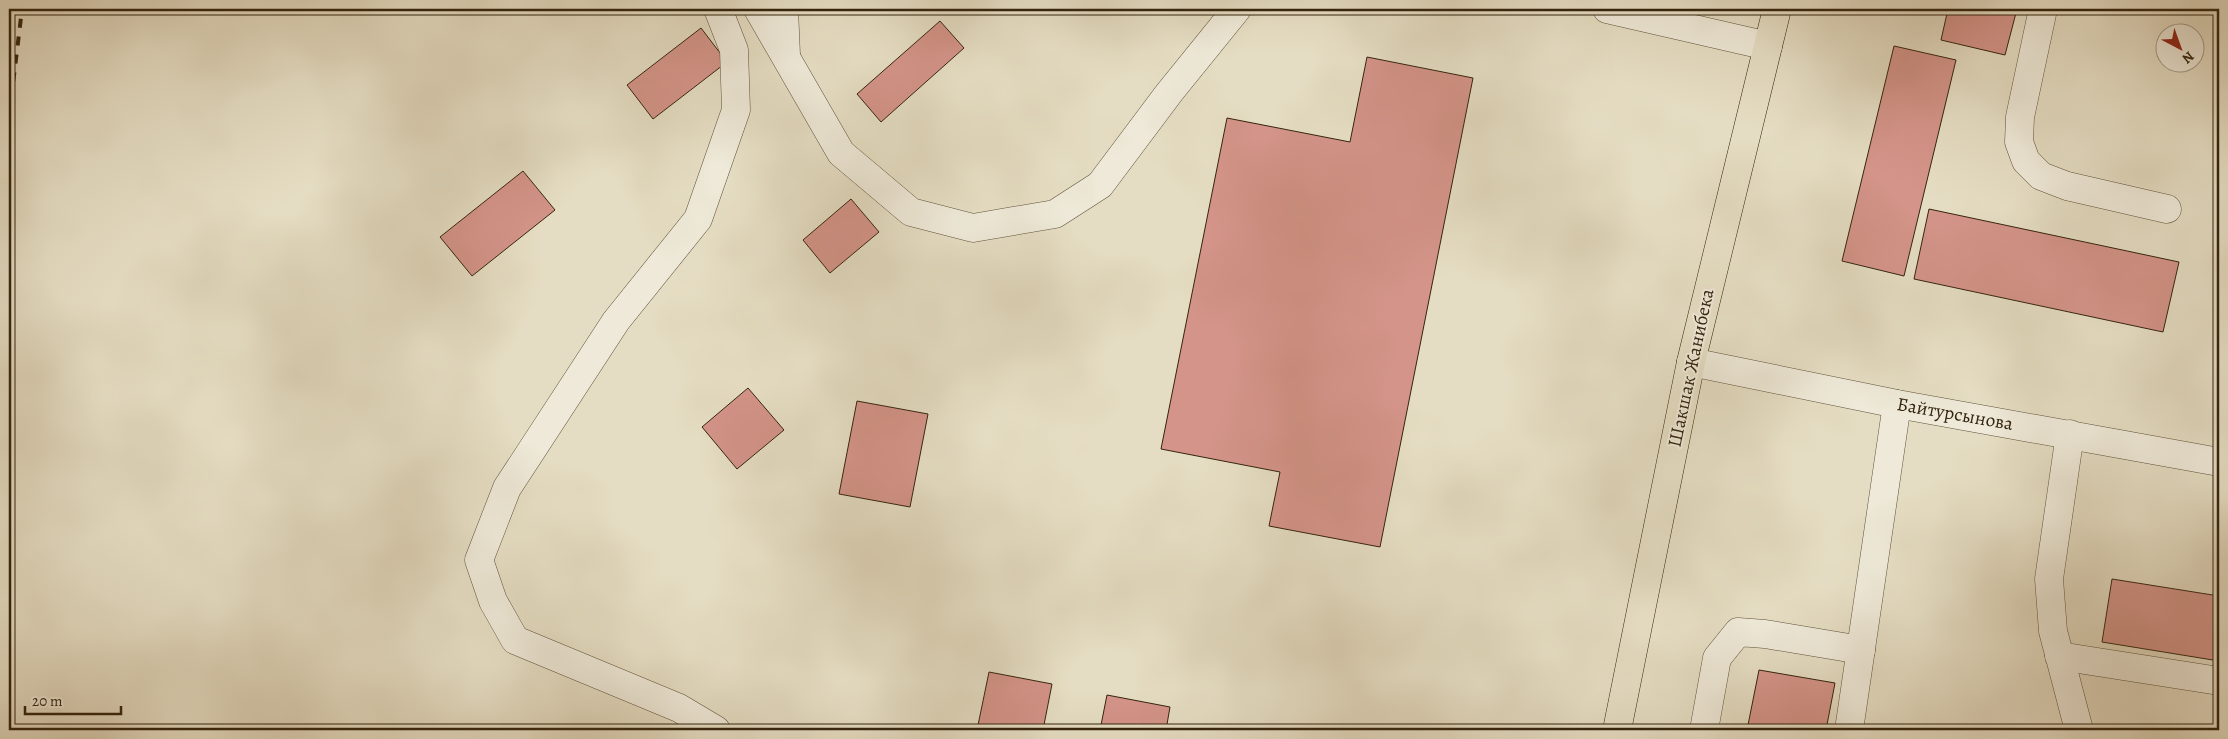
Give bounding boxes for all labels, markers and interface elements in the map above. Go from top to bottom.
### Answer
north arrow [2156,22,2206,72]
text: N [2178,47,2198,68]
street label: Шакшак Жанибека [1662,286,1721,450]
street label: Байтурсынова [1895,391,2015,437]
scale bar [25,684,121,716]
text: 20 m [32,691,63,711]

